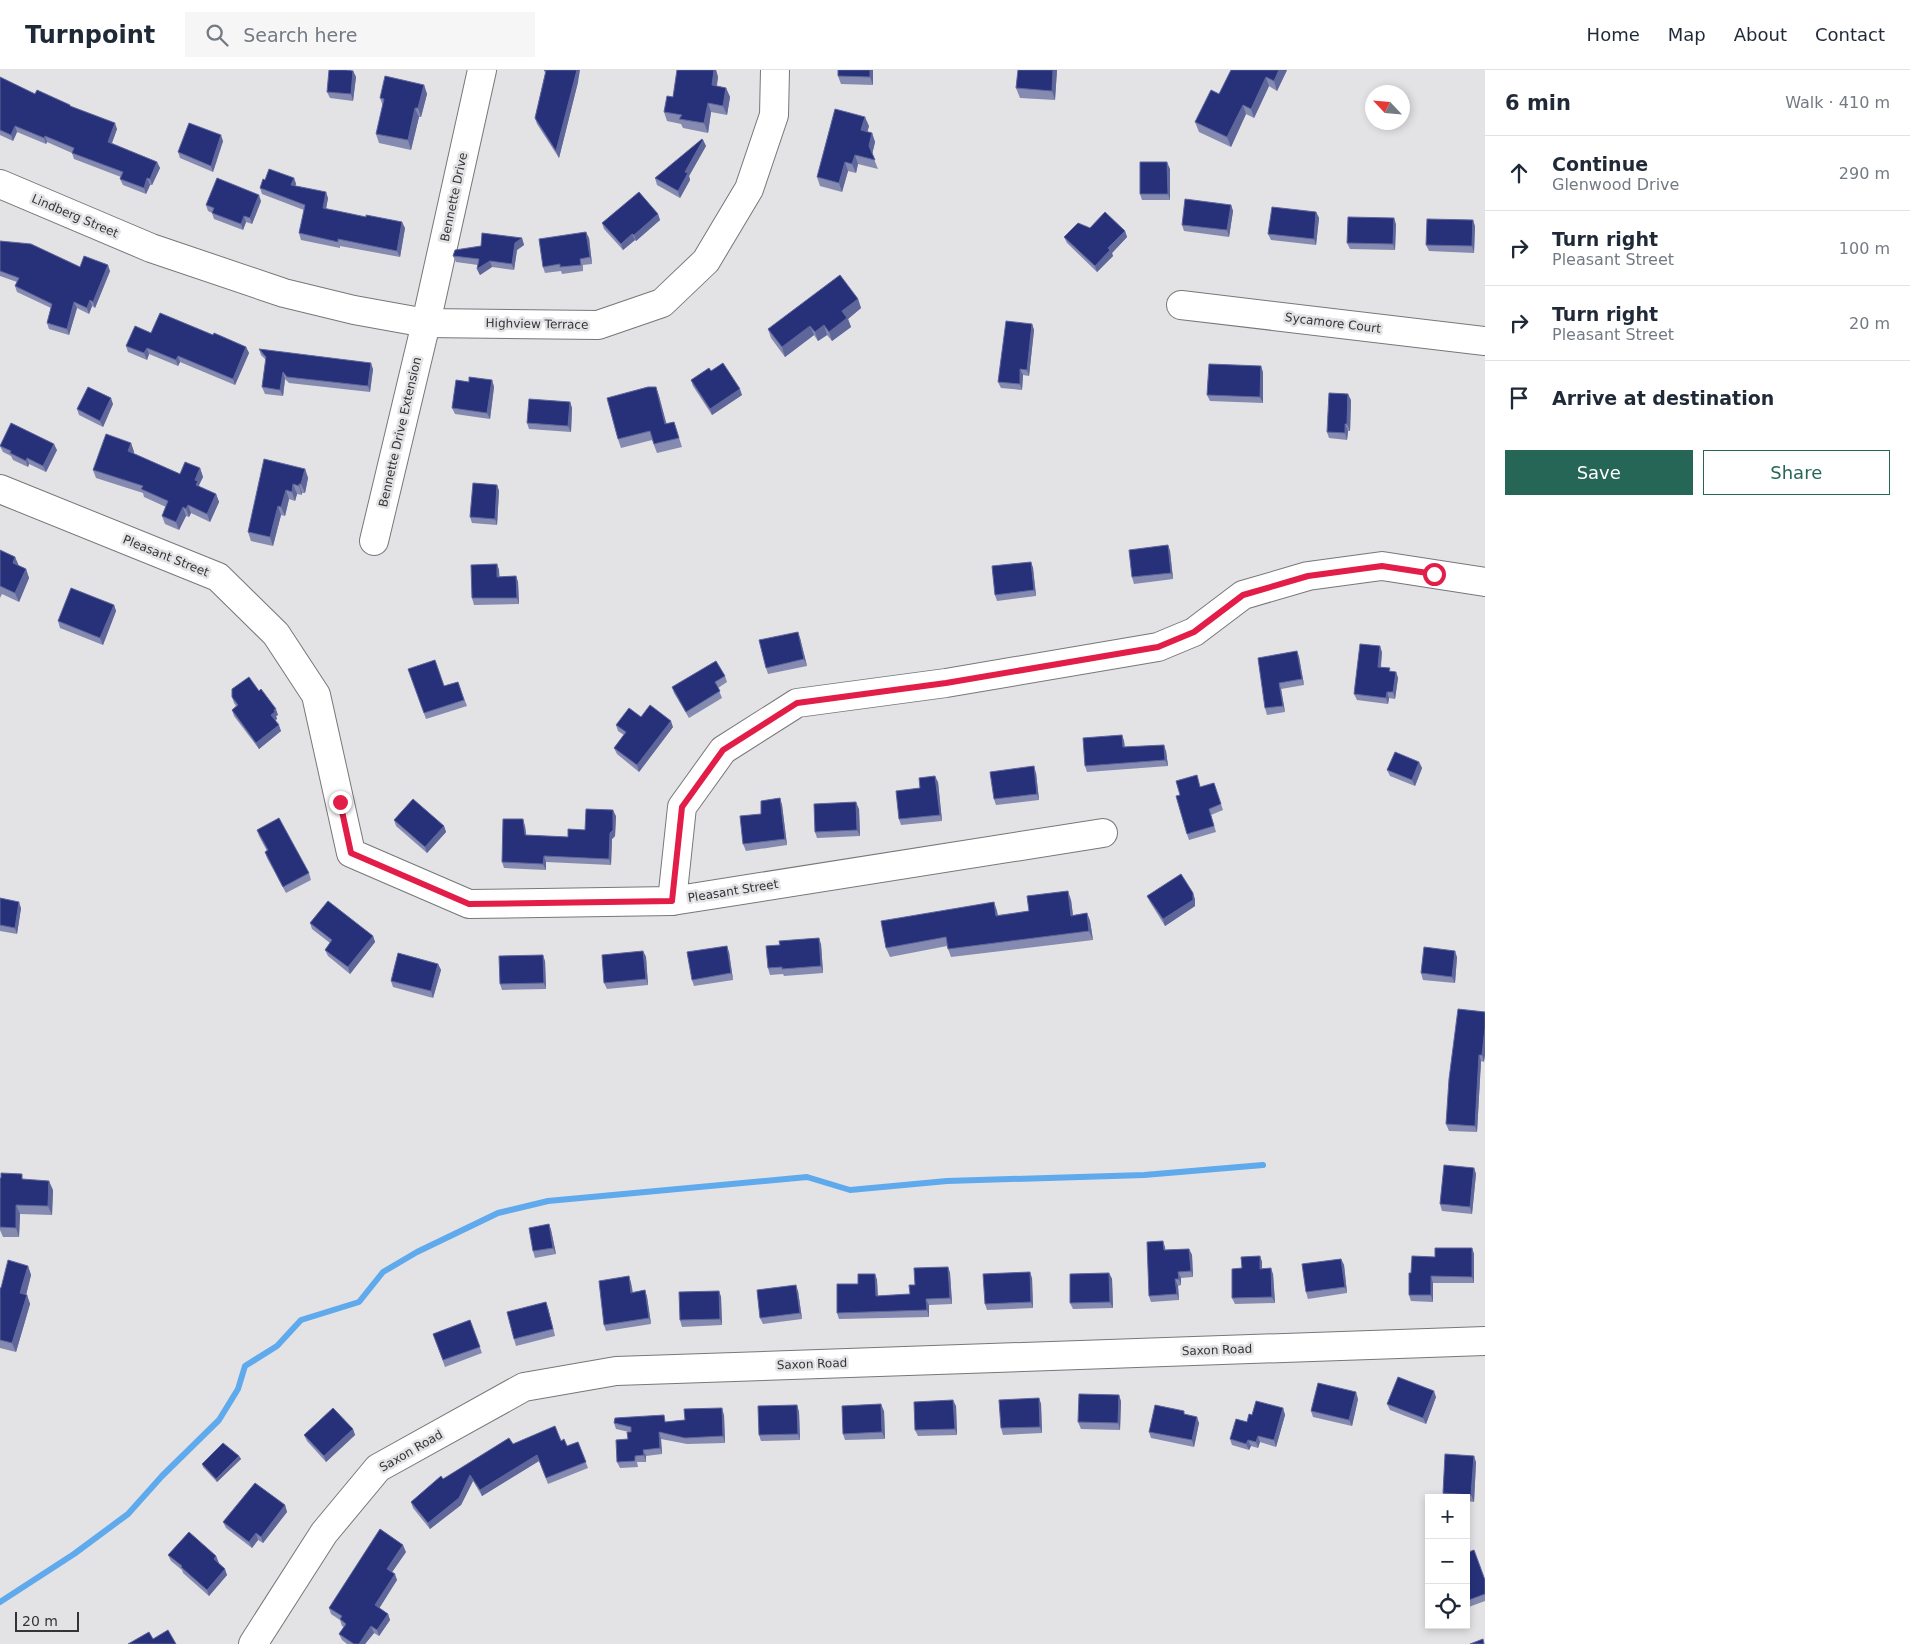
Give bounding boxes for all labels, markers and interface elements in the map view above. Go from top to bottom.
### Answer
search box [185,12,535,57]
text: Turnpoint [25,21,155,49]
icon: search [203,21,231,49]
text: Search here [243,24,357,46]
text: Home [1587,24,1640,45]
text: Map [1668,24,1706,45]
text: About [1734,24,1787,45]
text: Contact [1815,24,1885,45]
north arrow [1365,85,1410,130]
text: 6 min [1505,91,1571,115]
text: Walk · 410 m [1785,93,1890,112]
street label: Bennette Drive [438,151,470,243]
text: Continue [1552,153,1648,175]
icon: ahead [1505,159,1533,187]
text: 290 m [1839,164,1890,183]
text: Glenwood Drive [1552,175,1679,194]
street label: Lindberg Street [30,191,121,241]
text: Turn right [1552,228,1658,250]
icon: right [1505,234,1533,262]
text: 100 m [1839,239,1890,258]
text: Pleasant Street [1552,250,1674,269]
text: Turn right [1552,303,1658,325]
icon: right [1505,309,1533,337]
street label: Sycamore Court [1284,310,1382,336]
text: 20 m [1849,314,1890,333]
street label: Highview Terrace [486,316,588,332]
text: Pleasant Street [1552,325,1674,344]
street label: Bennette Drive Extension [376,356,424,508]
icon: arrive [1505,384,1533,412]
text: Arrive at destination [1552,387,1774,409]
button: Save [1505,450,1693,495]
button: Share [1703,450,1890,495]
street label: Pleasant Street [121,532,211,580]
route start [1423,563,1446,586]
route end [329,791,352,814]
street label: Pleasant Street [687,877,780,905]
street label: Saxon Road [1181,1342,1253,1358]
street label: Saxon Road [776,1356,848,1372]
street label: Saxon Road [377,1427,445,1475]
map controls [1425,1494,1470,1629]
button: + [1425,1494,1470,1539]
button: − [1425,1539,1470,1584]
button: locate [1425,1584,1470,1629]
scale bar [15,1609,79,1632]
text: 20 m [22,1613,58,1629]

